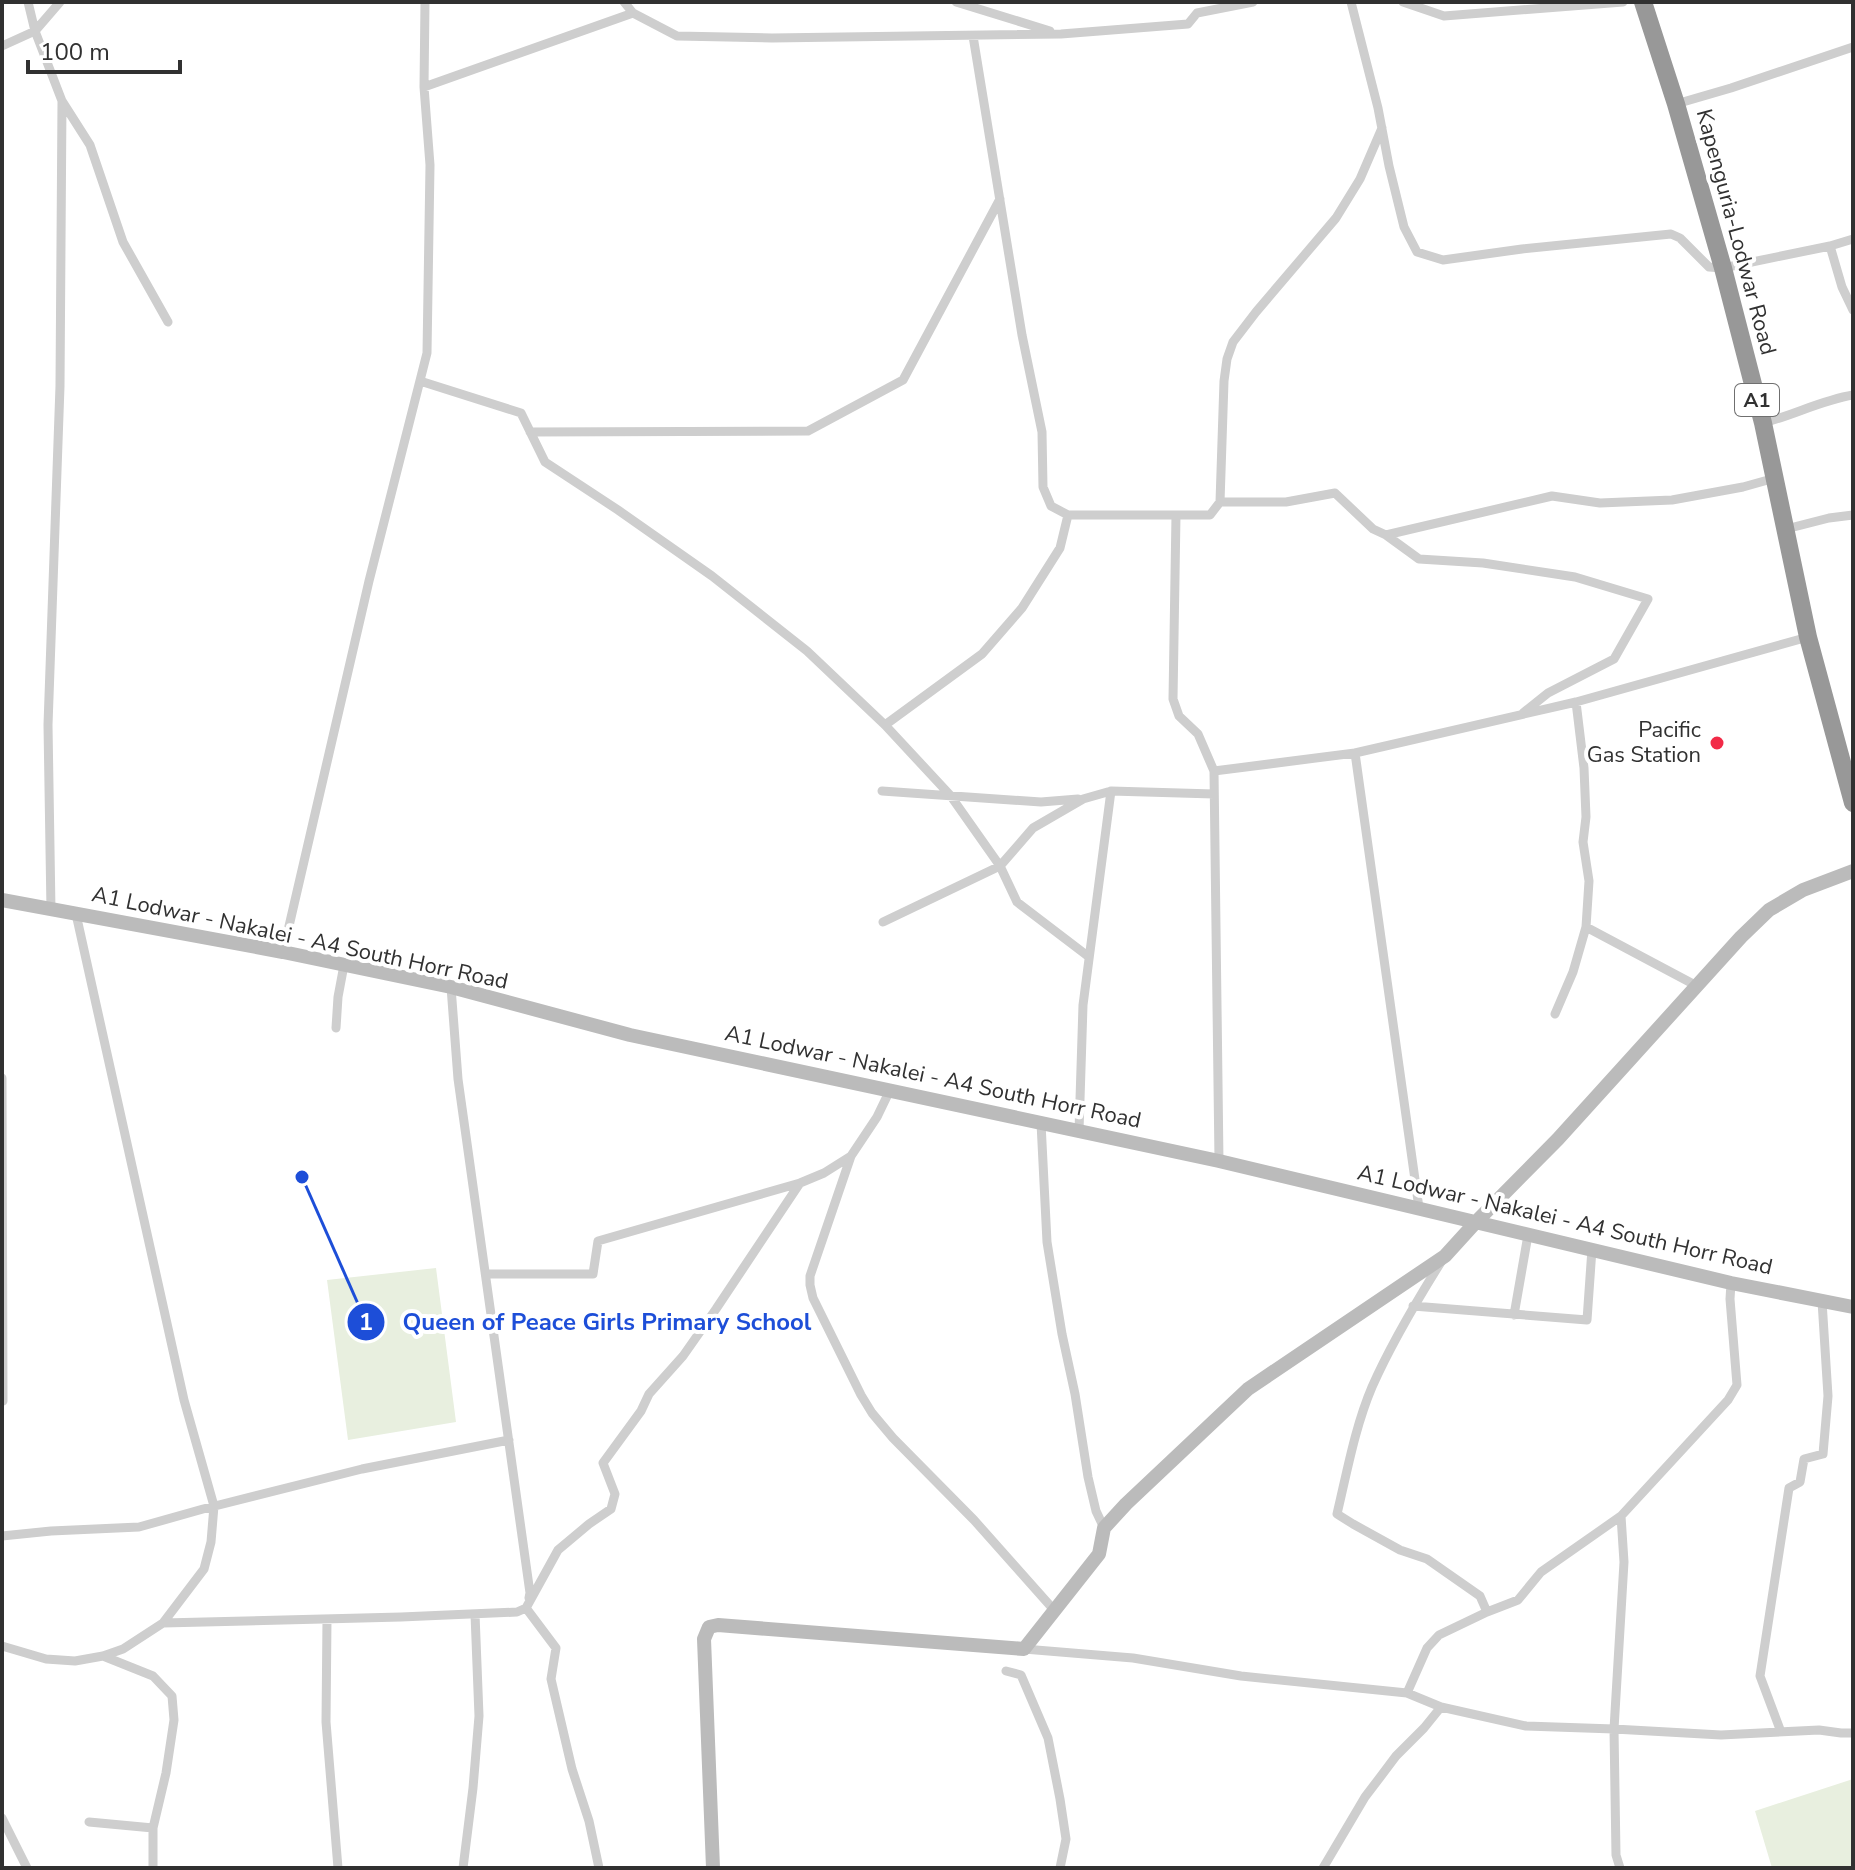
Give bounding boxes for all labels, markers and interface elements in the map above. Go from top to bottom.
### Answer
scale bar [28,24,180,74]
text: 100 m [40,36,110,68]
street label: Kapenguria-Lodwar Road [1689,106,1783,358]
road number: A1 [1735,384,1779,416]
place label: Pacific Gas Station [1587,715,1701,770]
marker: Pacific Gas Station [1708,734,1726,752]
street label: A1 Lodwar - Nakalei - A4 South Horr Road [89,879,511,997]
street label: A1 Lodwar - Nakalei - A4 South Horr Road [722,1018,1144,1136]
street label: A1 Lodwar - Nakalei - A4 South Horr Road [1355,1158,1775,1282]
callout: Queen of Peace Girls Primary School [346,1298,827,1346]
text: 1 [359,1306,373,1338]
text: Queen of Peace Girls Primary School [402,1306,812,1338]

